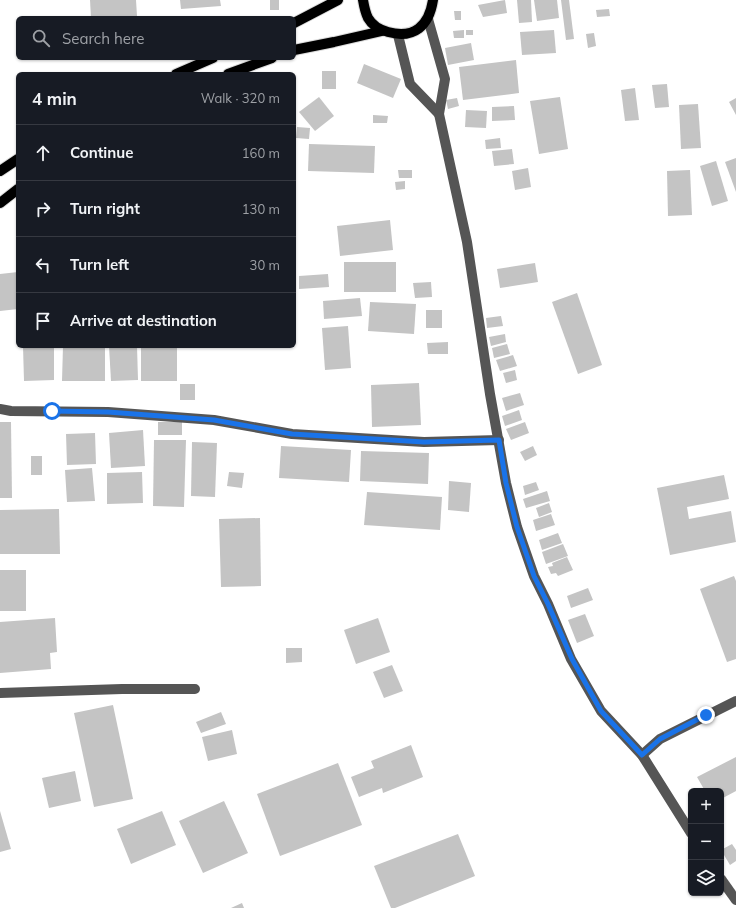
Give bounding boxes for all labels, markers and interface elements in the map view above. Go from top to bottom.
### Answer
search box [16,16,296,60]
icon: search [30,27,52,49]
text: Search here [62,29,144,48]
text: 4 min [32,88,77,109]
text: Walk · 320 m [201,90,280,106]
icon: ahead [32,142,54,164]
text: Continue [70,143,133,162]
text: 160 m [242,145,280,161]
icon: right [32,198,54,220]
text: Turn right [70,199,140,218]
text: 130 m [242,201,280,217]
icon: left [32,254,54,276]
text: Turn left [70,255,129,274]
text: 30 m [250,257,280,273]
icon: arrive [32,310,54,332]
text: Arrive at destination [70,311,217,330]
route start [43,402,61,420]
route end [697,706,715,724]
map controls [688,788,724,896]
button: + [688,788,724,824]
button: − [688,824,724,860]
button: layers [688,860,724,896]

